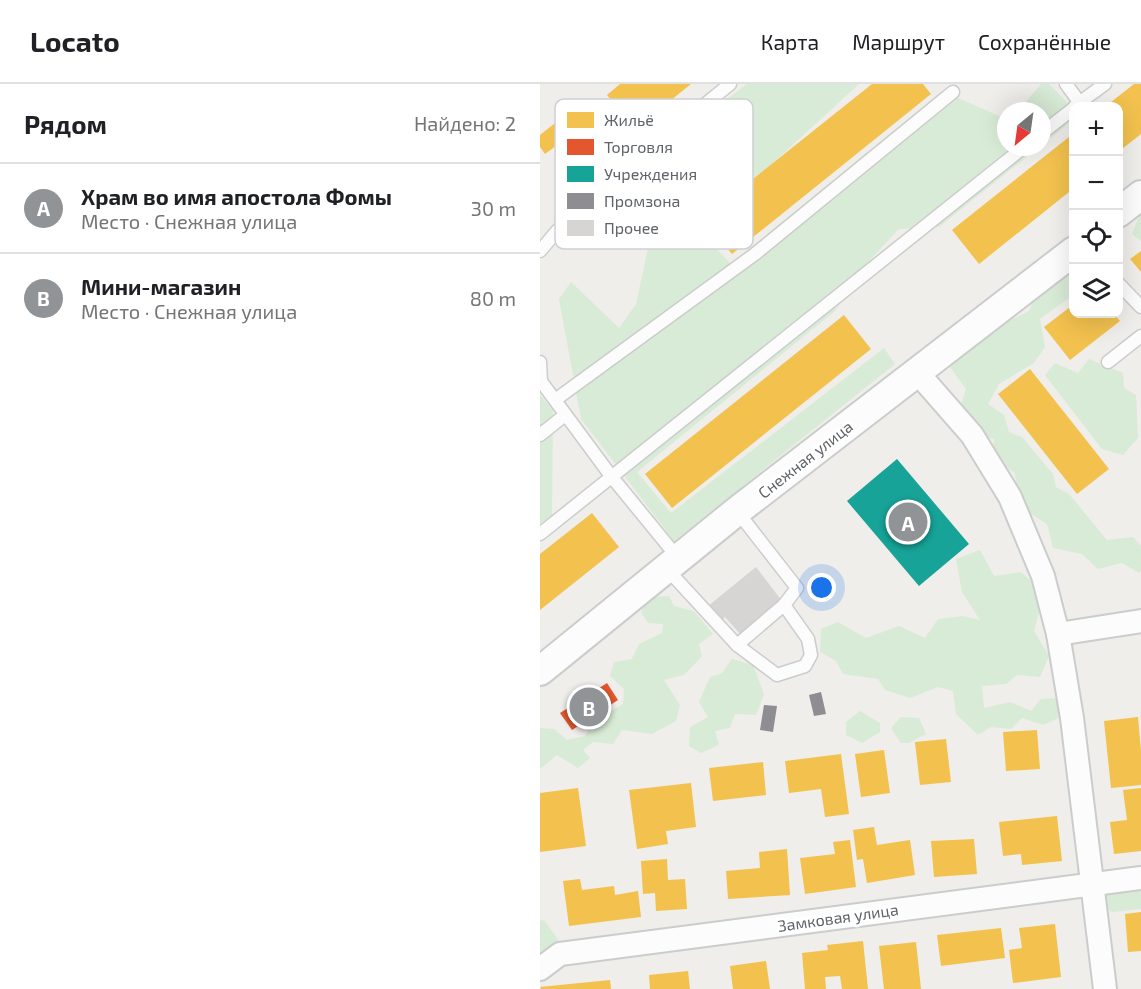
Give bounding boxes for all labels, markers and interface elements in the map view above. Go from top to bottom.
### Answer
text: Locato [30,24,120,58]
text: Карта [761,29,819,54]
text: Маршрут [852,29,945,54]
text: Сохранённые [978,29,1111,54]
legend [555,99,753,249]
north arrow [997,102,1051,156]
map controls [1069,102,1123,318]
button: + [1069,102,1123,156]
text: Рядом [24,108,107,139]
text: Жильё [604,110,654,129]
text: Найдено: 2 [414,111,516,135]
text: Торговля [604,137,673,156]
button: − [1069,156,1123,210]
text: Учреждения [604,164,697,183]
text: Храм во имя апостола Фомы [81,183,392,209]
text: Промзона [604,191,680,210]
text: A [37,196,50,220]
text: 30 m [471,196,516,220]
text: Место · Снежная улица [81,209,297,233]
button: locate [1069,210,1123,264]
text: Прочее [604,218,659,237]
button: layers [1069,264,1123,318]
text: Мини-магазин [81,273,241,299]
text: B [37,286,50,310]
text: 80 m [470,286,516,310]
text: Место · Снежная улица [81,299,297,323]
street label: Снежная улица [754,416,857,503]
pin: A [888,500,928,544]
your location [807,573,836,602]
pin: B [569,684,608,730]
street label: Замковая улица [776,899,900,936]

